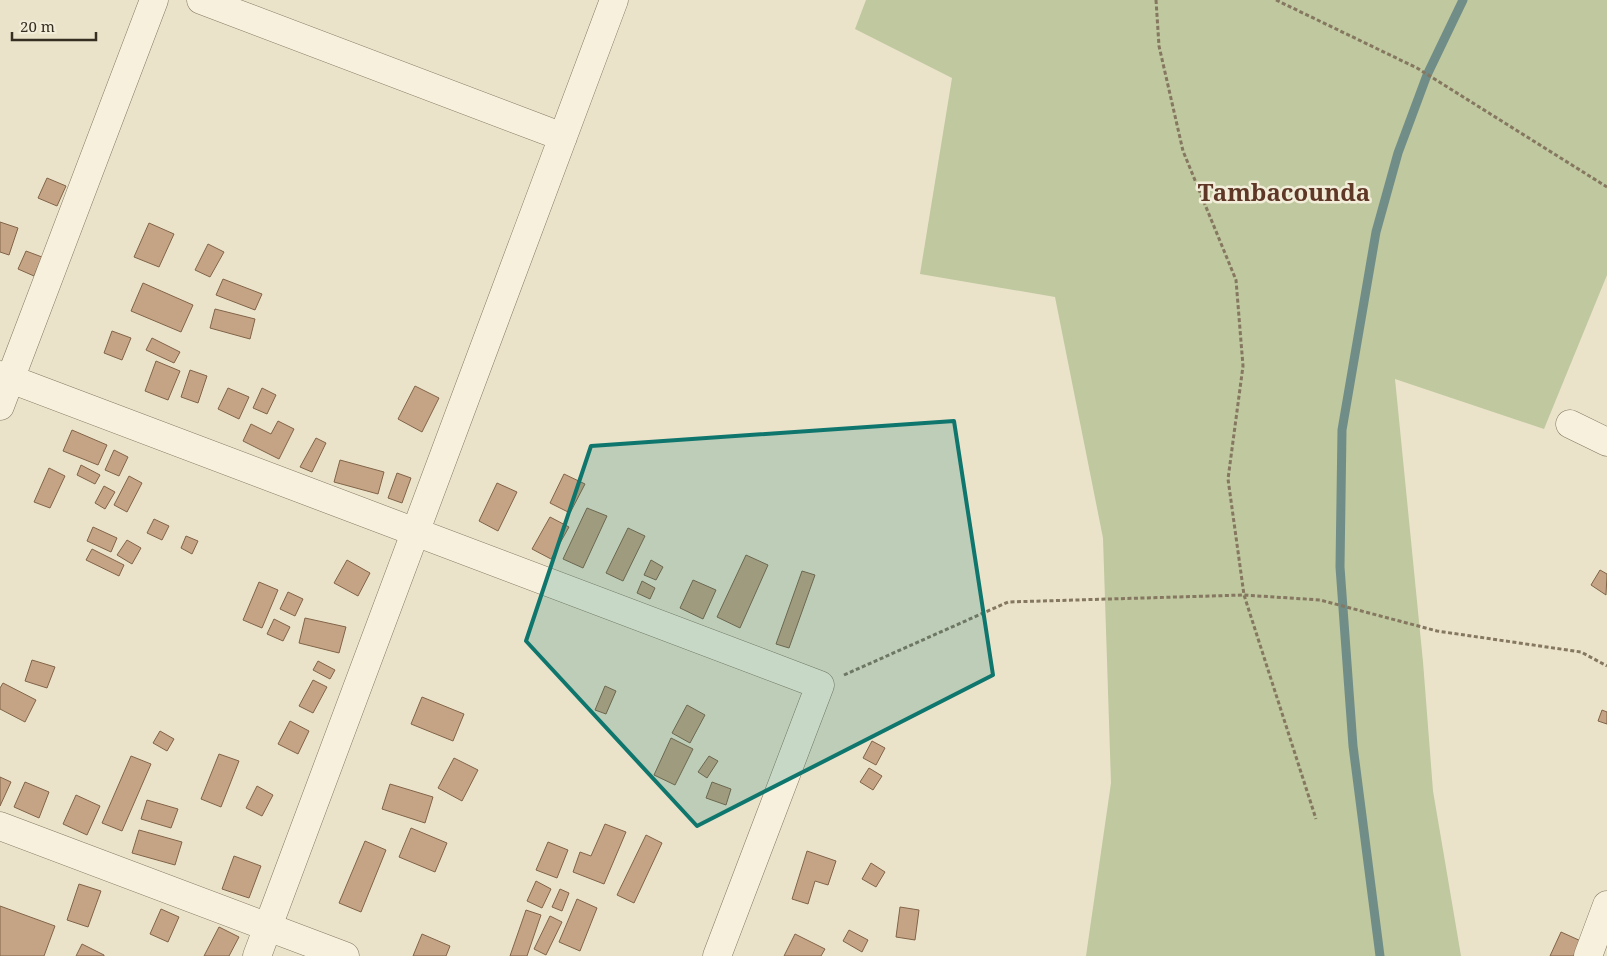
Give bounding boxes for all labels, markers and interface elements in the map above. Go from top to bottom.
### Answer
scale bar [12,10,96,42]
text: 20 m [20,16,55,36]
district label: Tambacounda [1198,175,1370,208]

